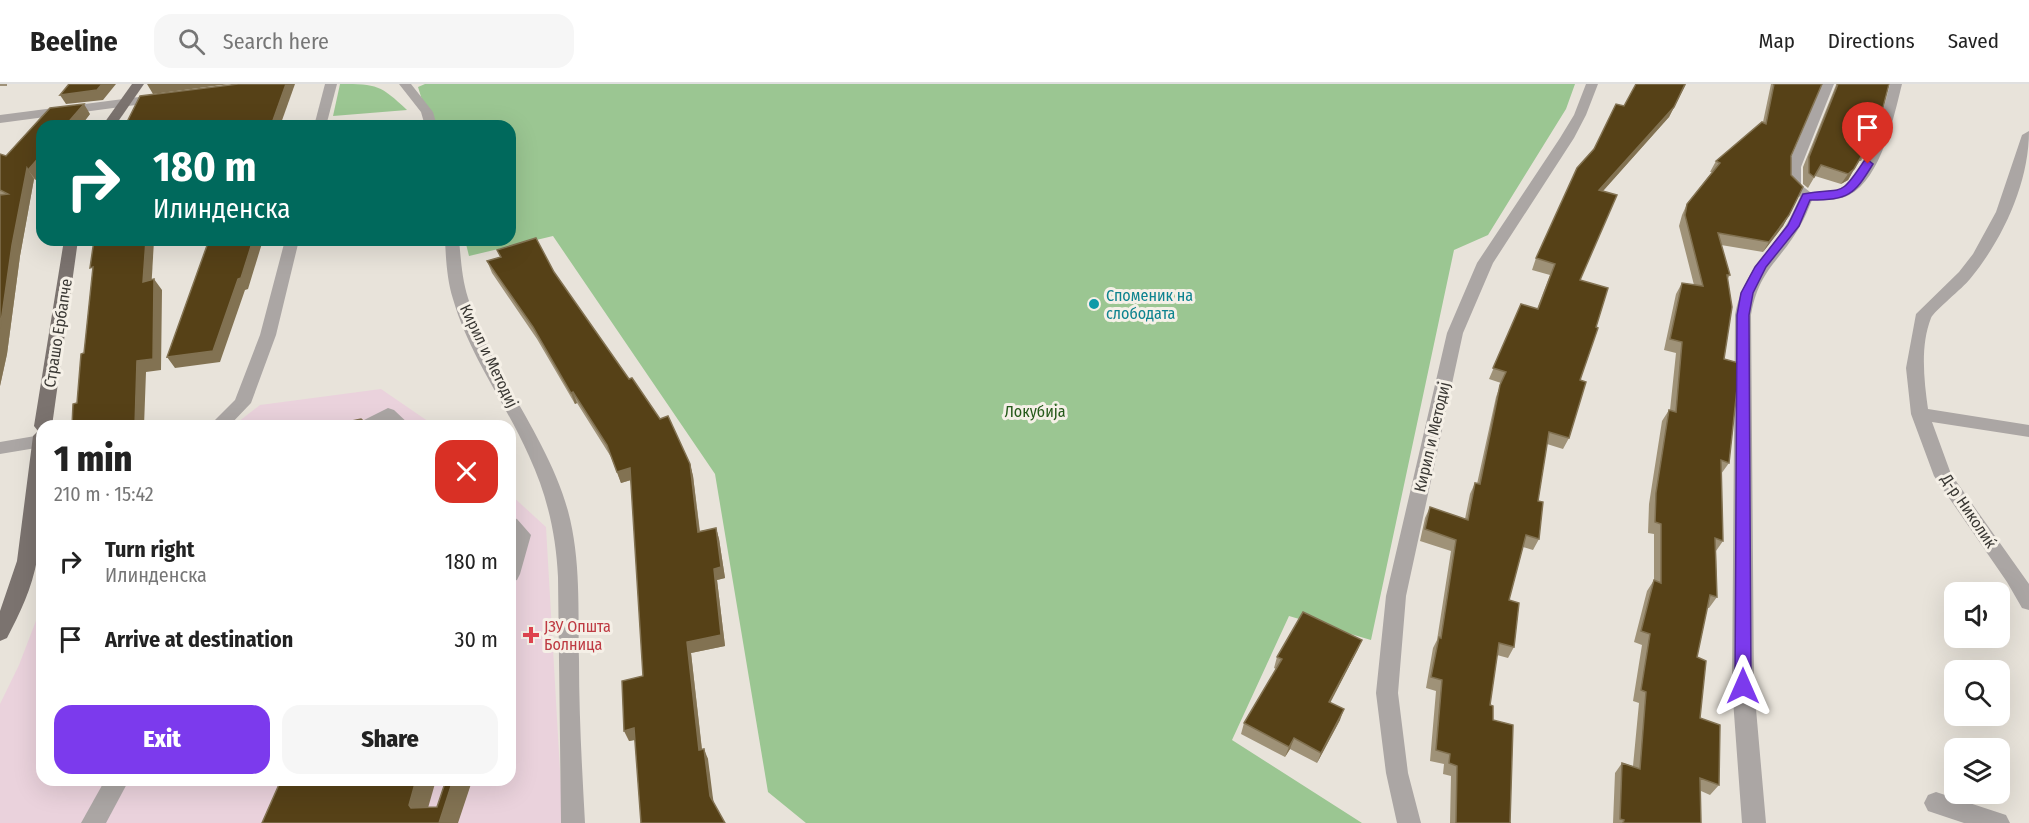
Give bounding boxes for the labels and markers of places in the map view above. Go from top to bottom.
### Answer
pin [1842,102,1893,164]
place label: Споменик на слободата [1106,286,1193,323]
marker: Споменик на слободата [1087,297,1101,311]
place label: ЈЗУ Општа Болница [544,617,611,654]
marker: ЈЗУ Општа Болница [522,626,540,644]

